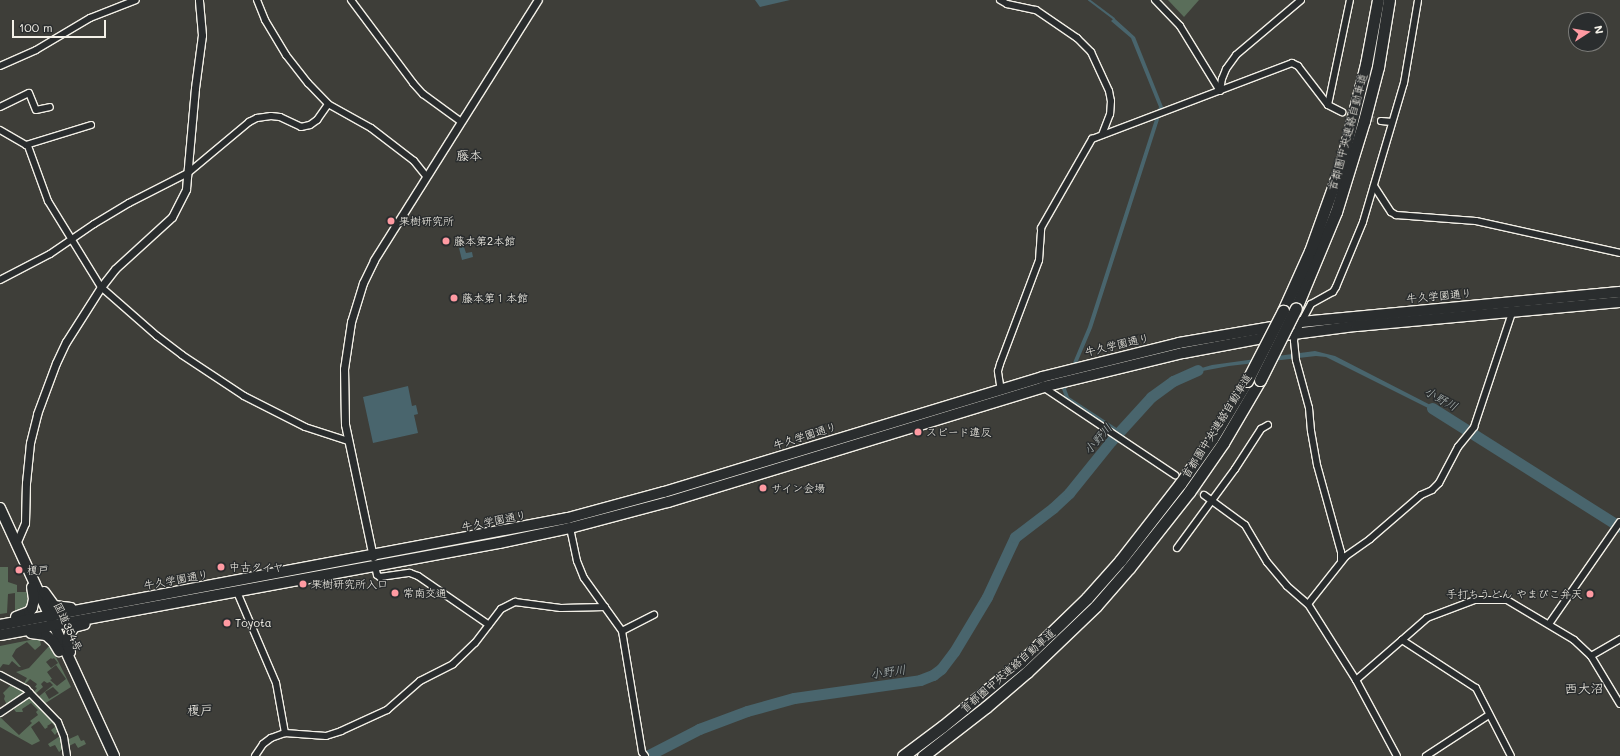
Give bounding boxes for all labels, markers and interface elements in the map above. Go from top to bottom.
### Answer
scale bar [14,12,108,38]
north arrow [1568,12,1608,52]
text: 100 m [19,19,53,35]
text: N [1591,24,1607,35]
street label: 首都圏中央連絡自動車道 [1326,72,1370,192]
district label: 藤本 [456,147,482,163]
place label: 果樹研究所 [399,214,454,228]
marker: 果樹研究所 [386,216,396,226]
place label: 藤本第2本館 [454,234,515,248]
marker: 藤本第2本館 [441,236,451,246]
street label: 牛久学園通り [1406,287,1472,305]
place label: 藤本第１本館 [462,291,528,305]
marker: 藤本第１本館 [449,293,459,303]
street label: 牛久学園通り [1083,331,1151,359]
street label: 首都圏中央連絡自動車道 [1179,371,1255,481]
water label: 小野川 [1422,384,1460,414]
street label: 牛久学園通り [772,420,838,452]
water label: 小野川 [1081,421,1115,457]
place label: スピード違反 [926,425,991,439]
marker: スピード違反 [913,427,923,437]
place label: サイン会場 [771,481,826,495]
marker: サイン会場 [758,483,768,493]
street label: 牛久学園通り [460,508,528,534]
place label: 中古タイヤ [229,560,284,574]
marker: 中古タイヤ [216,562,226,572]
place label: 榎戸 [27,563,49,577]
marker: 榎戸 [14,565,24,575]
street label: 牛久学園通り [142,568,210,592]
place label: 果樹研究所入口 [311,577,388,591]
marker: 果樹研究所入口 [298,579,308,589]
place label: 常南交通 [403,586,447,600]
place label: 手打ちうどん やまびこ弁天 [1446,587,1582,601]
marker: 常南交通 [390,588,400,598]
marker: 手打ちうどん やまびこ弁天 [1585,589,1595,599]
street label: 国道354号 [51,601,85,653]
place label: Toyota [235,616,272,630]
marker: Toyota [222,618,232,628]
street label: 首都圏中央連絡自動車道 [958,626,1058,716]
water label: 小野川 [869,662,907,682]
district label: 西大沼 [1565,680,1603,696]
district label: 榎戸 [187,702,213,718]

